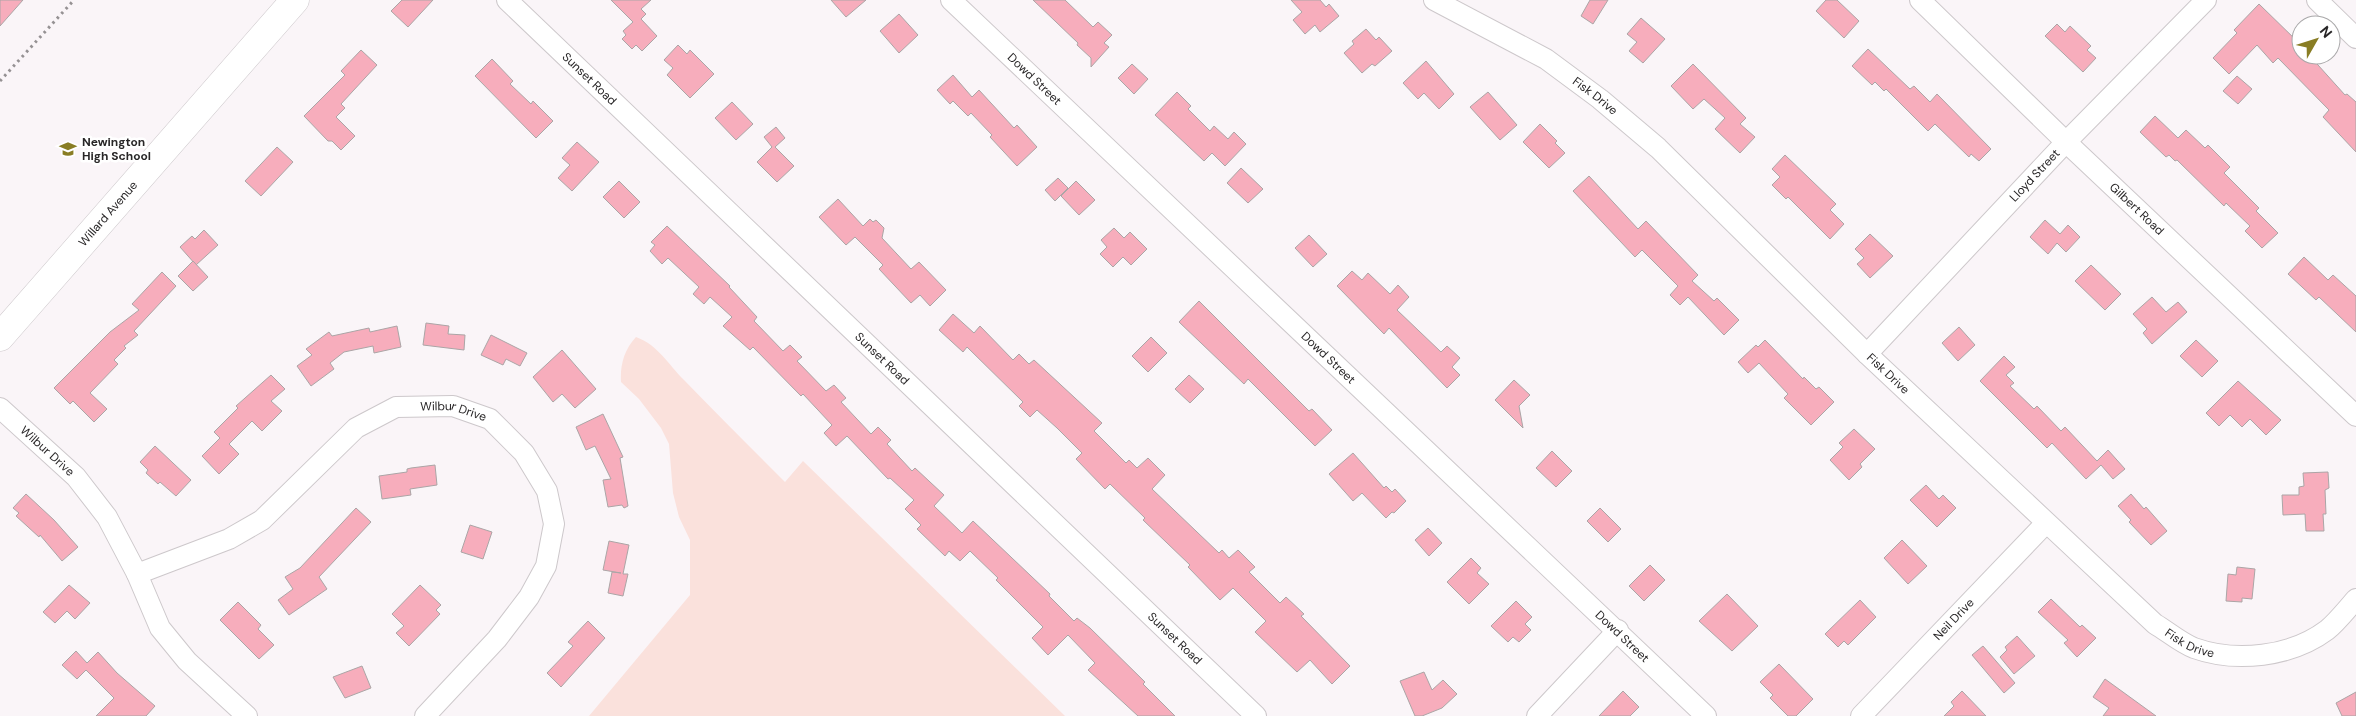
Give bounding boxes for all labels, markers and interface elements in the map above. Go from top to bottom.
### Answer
north arrow [2291,15,2341,65]
text: N [2316,22,2336,41]
street label: Sunset Road [559,49,620,108]
street label: Dowd Street [1004,50,1065,109]
street label: Fisk Drive [1569,73,1621,119]
place label: Newington High School [82,134,151,164]
school or university icon: Newington High School [58,139,78,159]
street label: Lloyd Street [2006,145,2063,205]
street label: Willard Avenue [75,177,141,250]
street label: Gilbert Road [2106,179,2167,238]
street label: Dowd Street [1298,328,1359,388]
street label: Sunset Road [852,329,913,388]
street label: Fisk Drive [1863,350,1913,398]
street label: Wilbur Drive [420,398,489,425]
street label: Wilbur Drive [17,422,78,480]
street label: Neil Drive [1930,595,1978,644]
street label: Dowd Street [1592,607,1653,666]
street label: Sunset Road [1144,609,1205,668]
street label: Fisk Drive [2162,625,2216,661]

